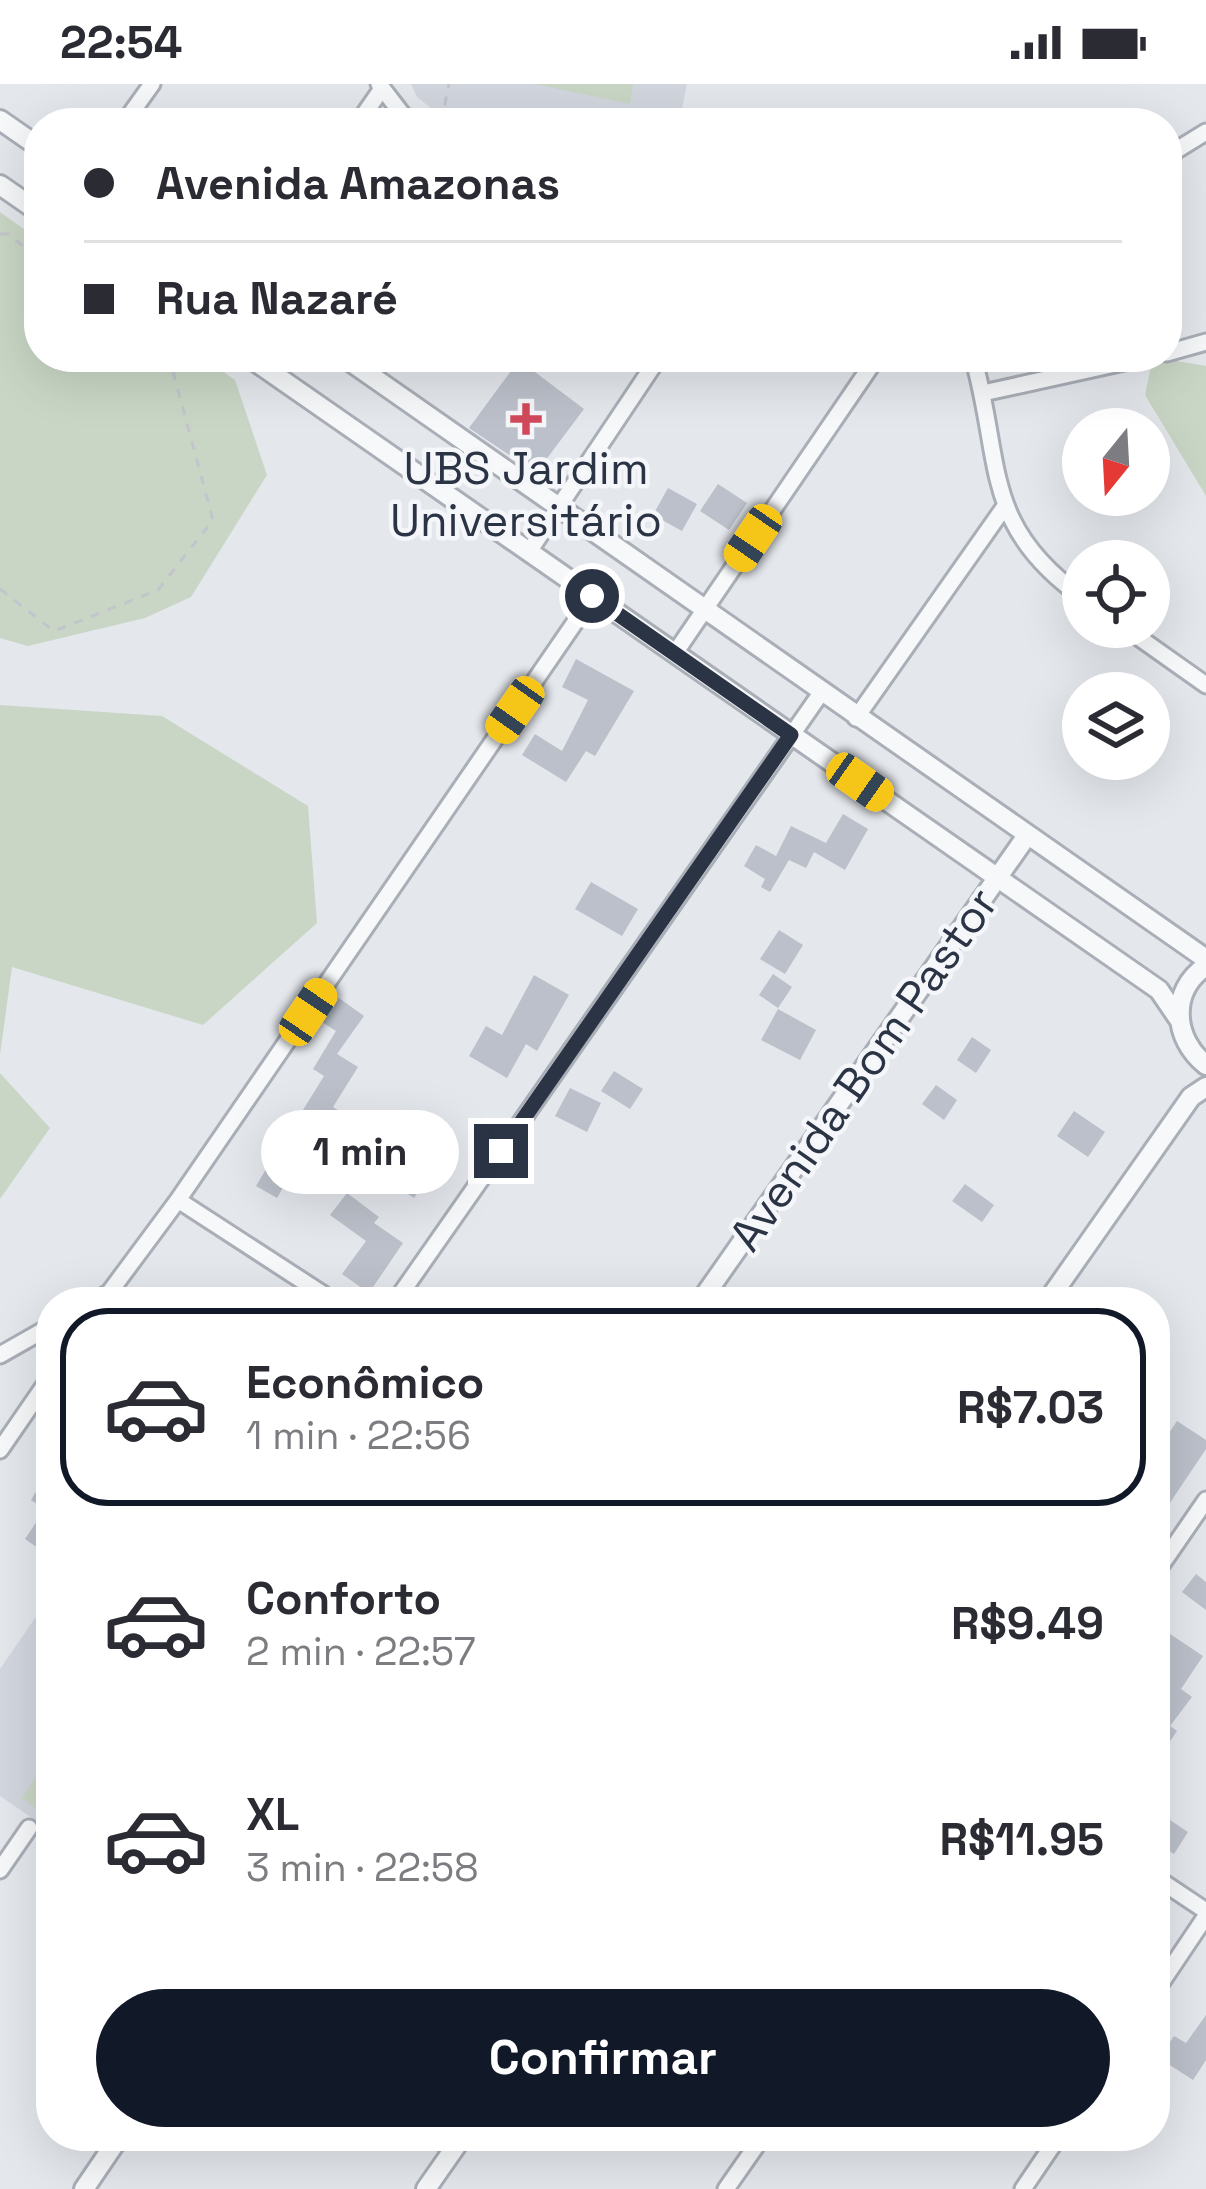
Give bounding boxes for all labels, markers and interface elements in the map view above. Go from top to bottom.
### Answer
text: 22:54 [60,14,183,71]
text: Avenida Amazonas [156,155,560,212]
text: Rua Nazaré [156,270,398,327]
marker: UBS Jardim Universitário [510,403,542,435]
north arrow [1062,408,1170,516]
map controls [1062,408,1170,780]
place label: UBS Jardim Universitário [390,440,662,549]
car [718,498,788,578]
button: locate [1062,540,1170,648]
route start [565,569,619,623]
car [480,670,550,750]
button: layers [1062,672,1170,780]
car [820,747,900,817]
street label: Avenida Bom Pastor [717,877,1010,1262]
car [273,972,343,1052]
callout: 1 min [261,1109,459,1193]
route end [474,1124,528,1178]
text: 1 min [312,1127,408,1176]
icon: car [102,1353,210,1461]
text: Econômico [246,1354,484,1411]
text: R$7.03 [957,1379,1104,1436]
text: 1 min · 22:56 [246,1411,471,1460]
icon: car [102,1569,210,1677]
text: Conforto [246,1570,441,1627]
text: R$9.49 [951,1595,1104,1652]
text: 2 min · 22:57 [246,1627,476,1676]
icon: car [102,1785,210,1893]
text: XL [246,1786,299,1843]
text: R$11.95 [939,1811,1104,1868]
text: 3 min · 22:58 [246,1843,478,1892]
button: Confirmar [96,1989,1110,2127]

